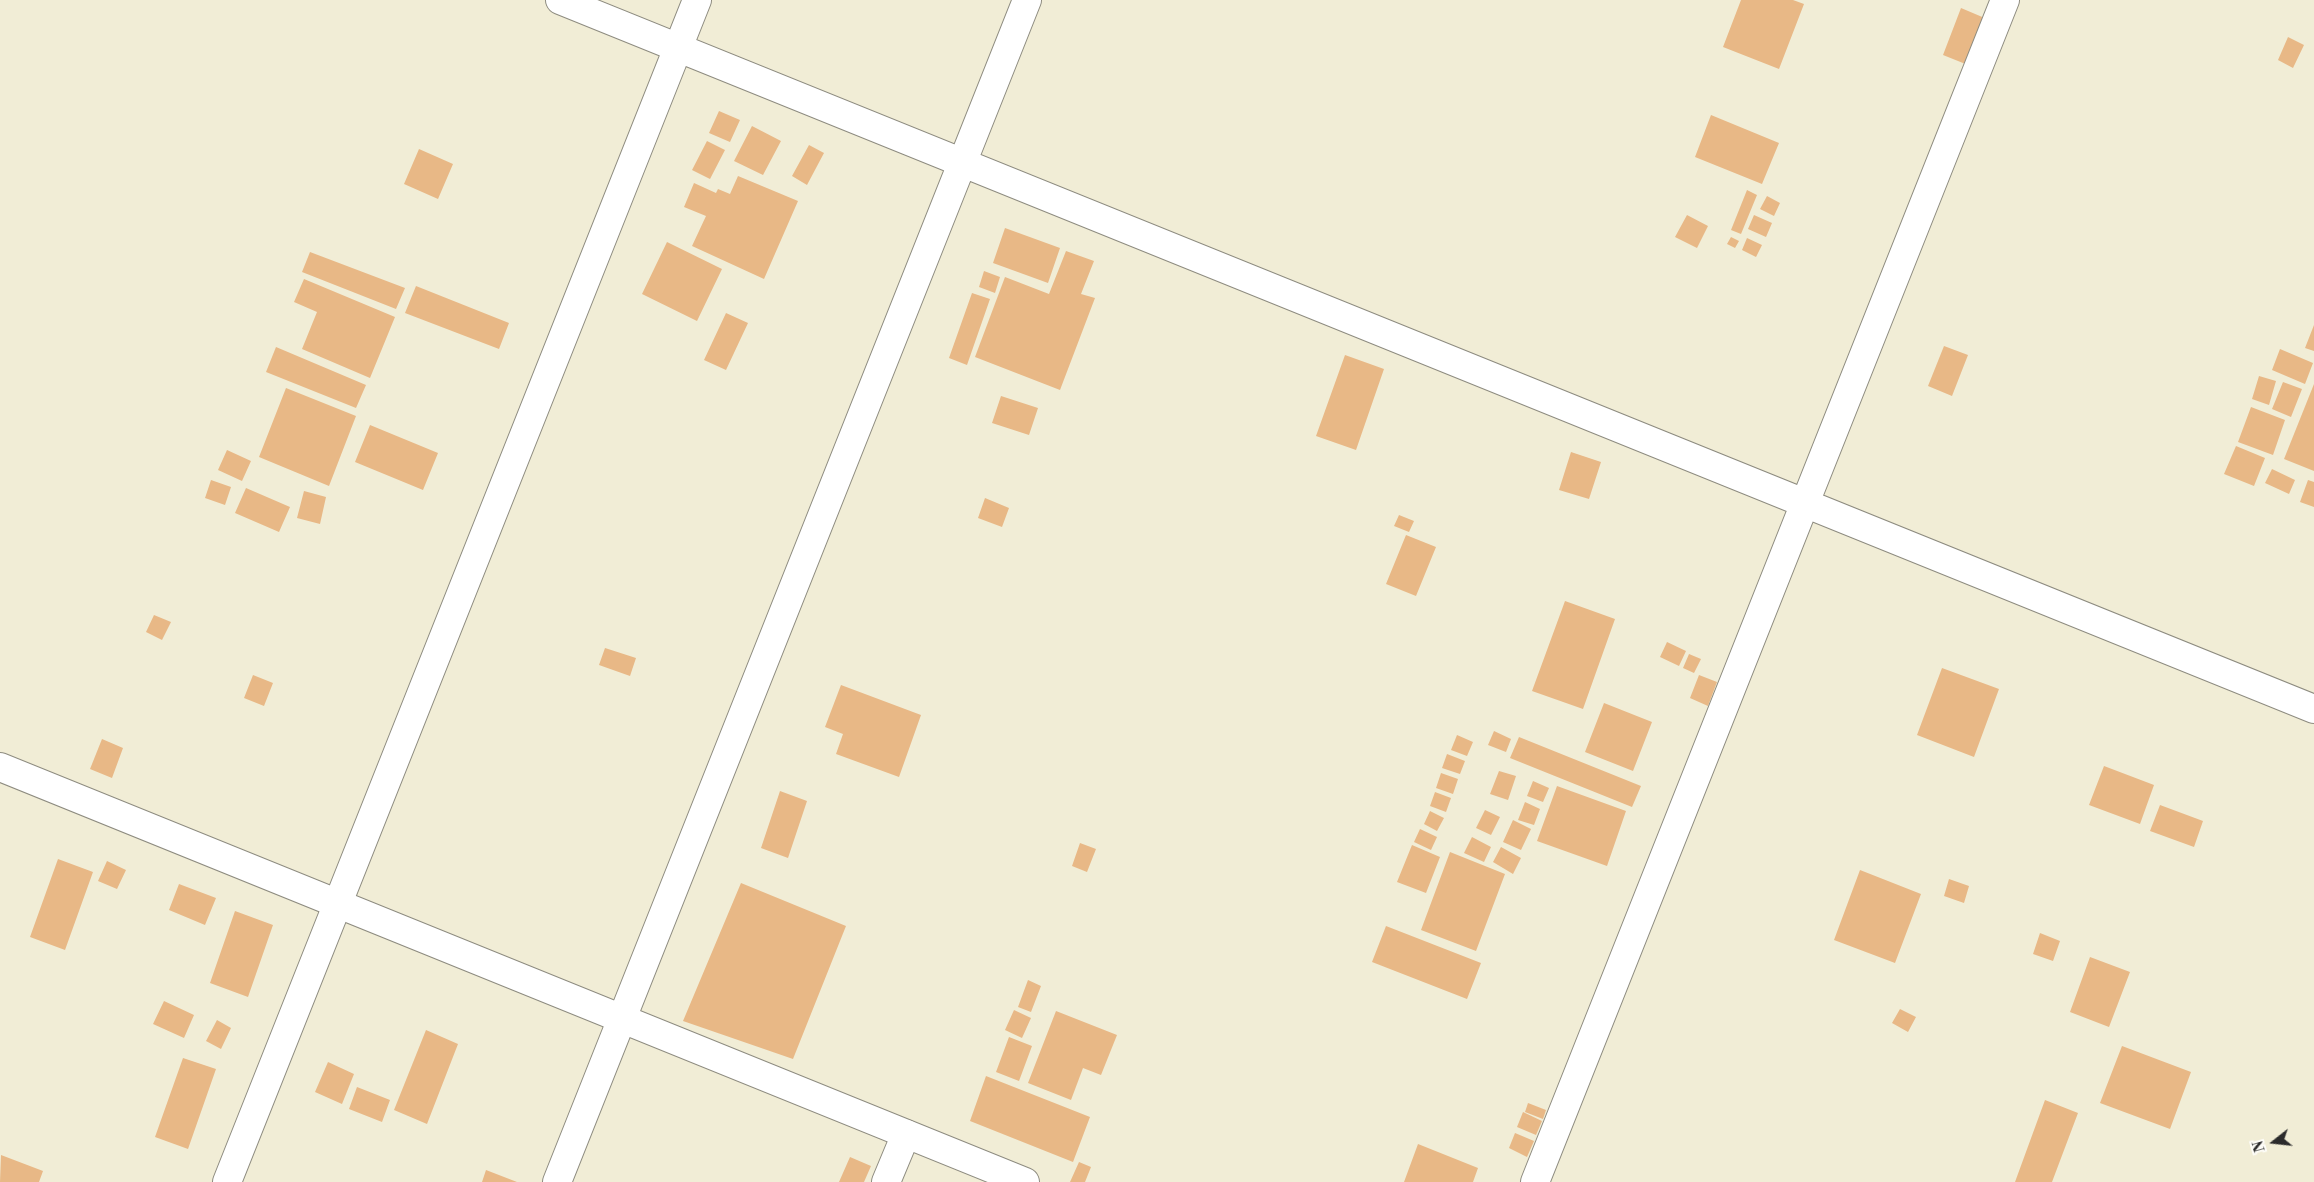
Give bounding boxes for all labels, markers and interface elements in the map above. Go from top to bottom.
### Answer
north arrow [2249,1117,2299,1167]
text: N [2249,1138,2270,1154]

